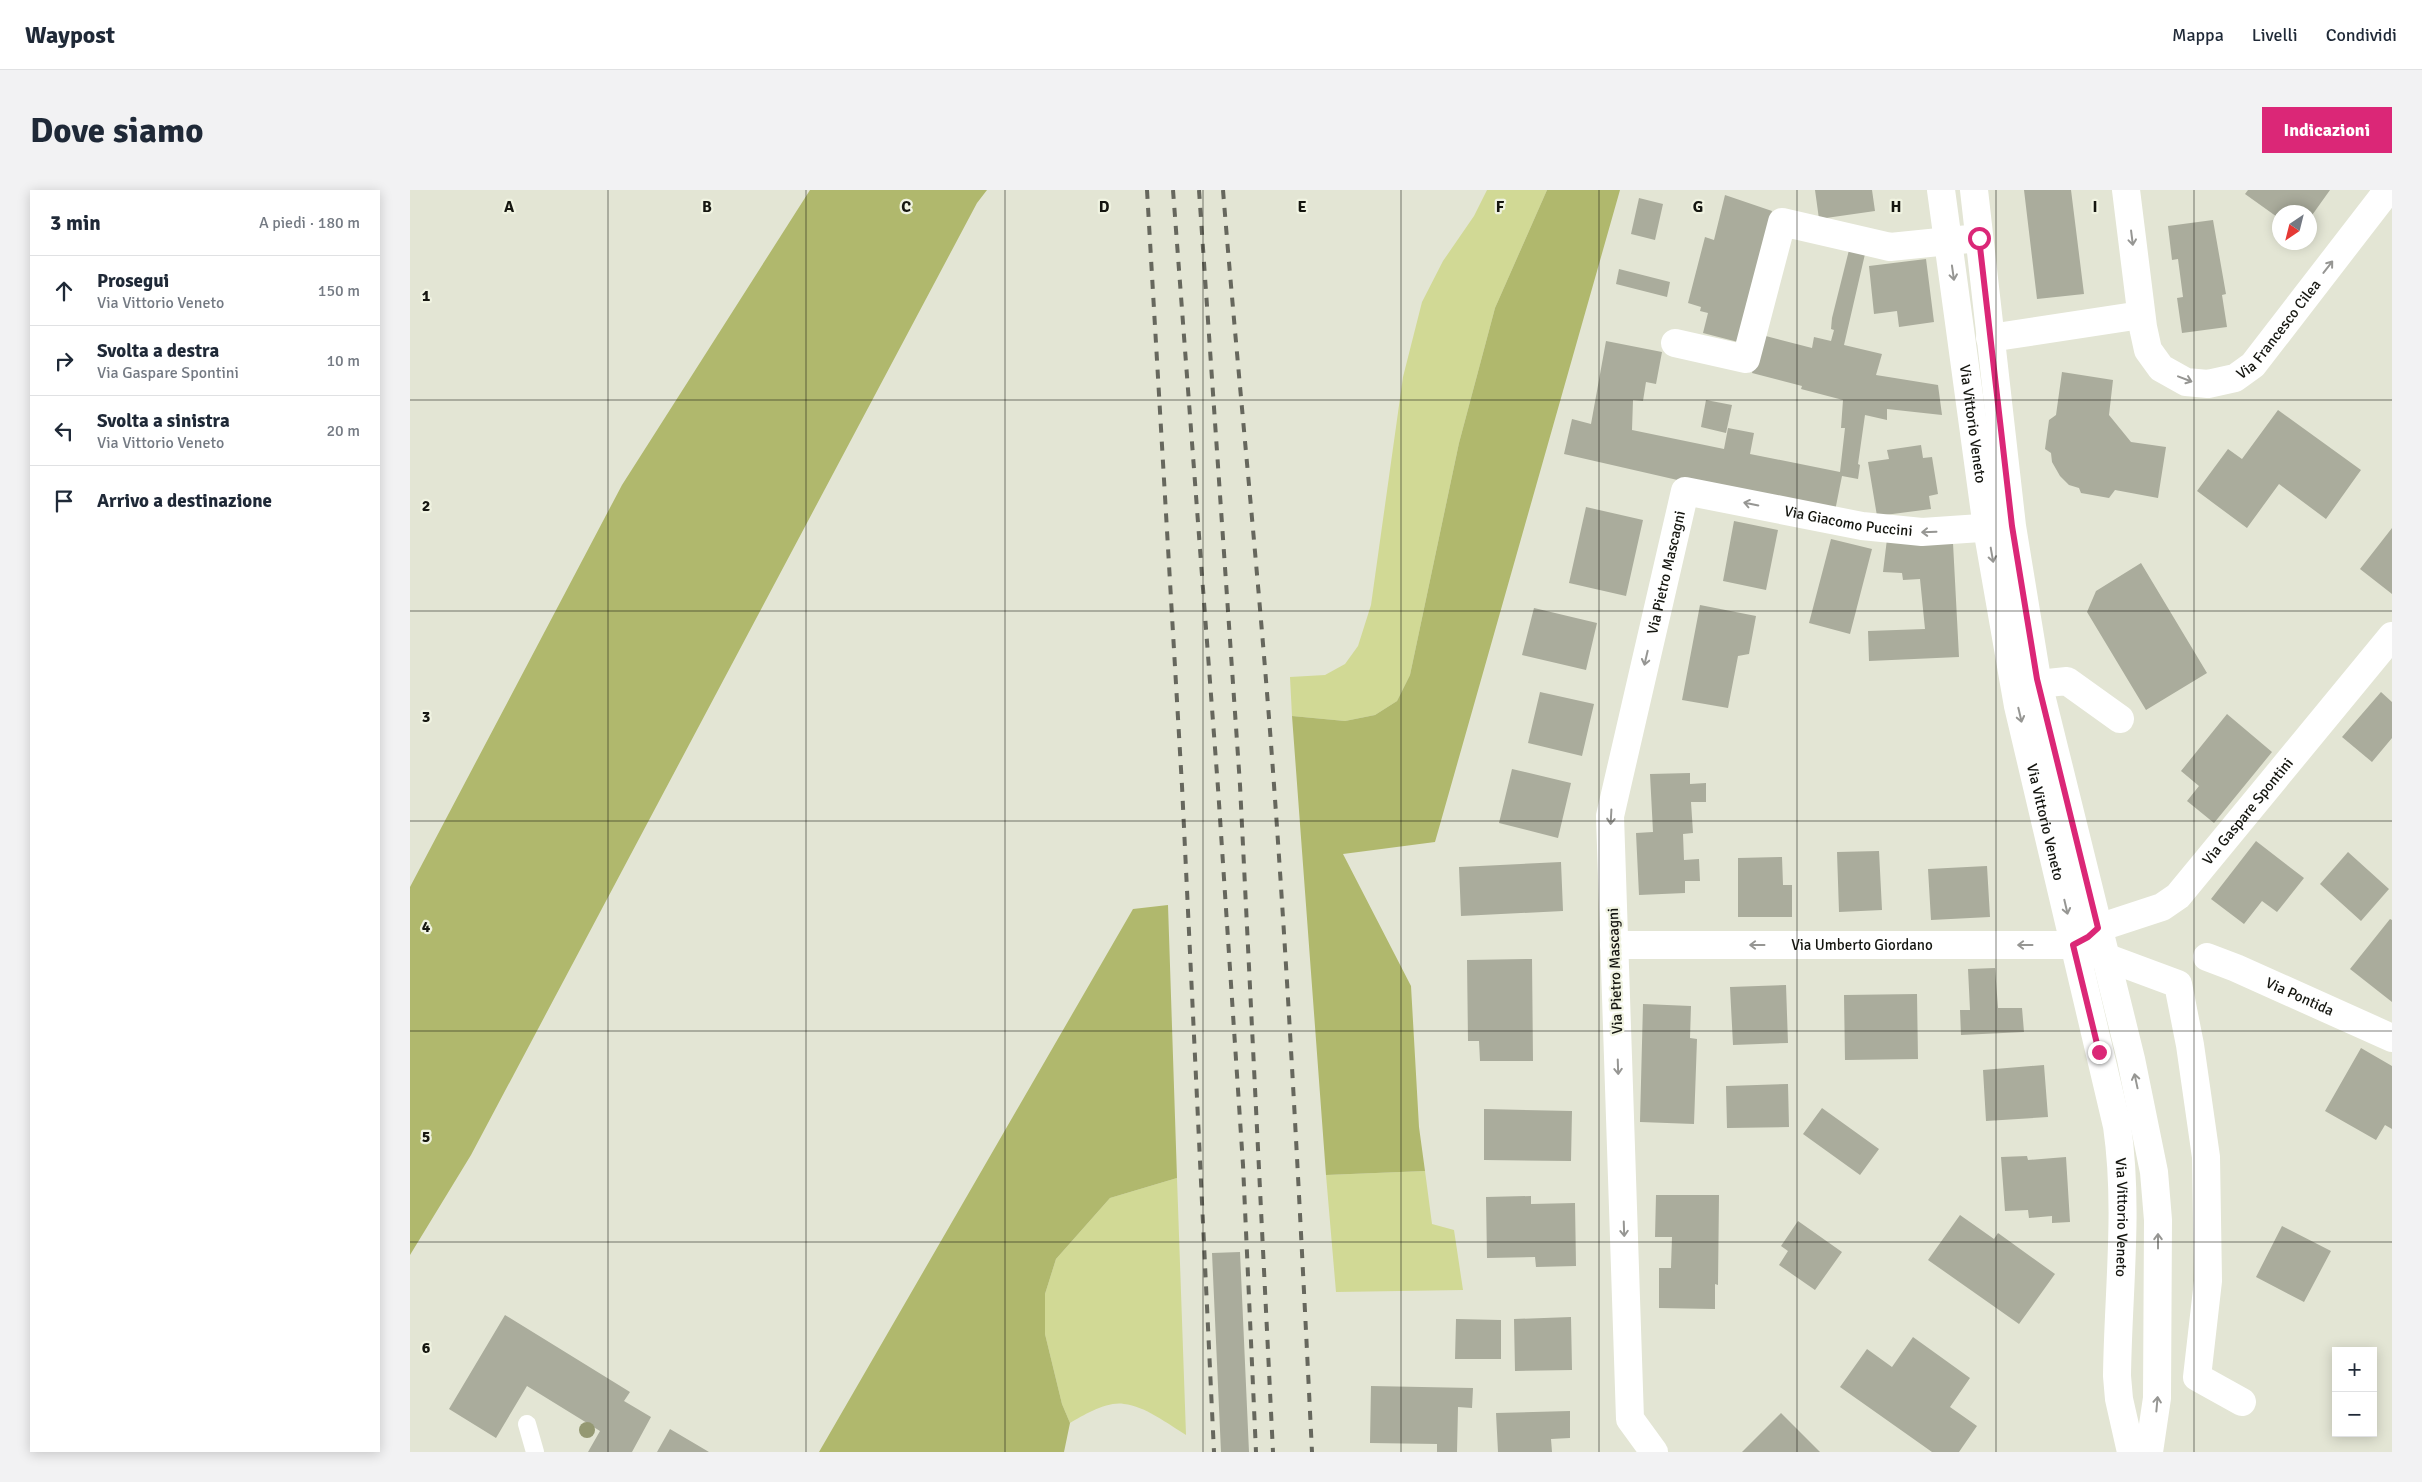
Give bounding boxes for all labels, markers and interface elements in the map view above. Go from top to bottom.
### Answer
text: Waypost [25,20,115,50]
text: Mappa [2172,24,2224,46]
text: Livelli [2252,24,2298,46]
text: Condividi [2326,24,2397,46]
button: Indicazioni [2262,107,2392,153]
text: Dove siamo [30,109,204,152]
text: A [504,197,515,217]
text: B [702,197,712,217]
text: C [901,197,911,217]
text: D [1099,197,1110,217]
text: E [1297,197,1307,217]
text: F [1496,197,1505,217]
text: G [1693,197,1703,217]
text: H [1891,197,1901,217]
text: I [2092,197,2098,217]
north arrow [2272,205,2317,250]
text: 3 min [50,210,101,236]
text: A piedi · 180 m [259,213,360,233]
route start [1968,227,1991,250]
one-way arrow [2127,230,2137,246]
one-way arrow [2323,261,2334,274]
one-way arrow [1948,265,1958,281]
text: Prosegui [97,269,169,293]
street label: Via Francesco Cilea [2233,276,2325,383]
icon: ahead [50,277,78,305]
text: 150 m [318,281,360,301]
text: 1 [422,286,431,306]
text: Via Vittorio Veneto [97,293,224,313]
text: Svolta a destra [97,339,219,363]
icon: right [50,347,78,375]
text: 10 m [326,351,360,371]
text: Via Gaspare Spontini [97,363,239,383]
street label: Via Vittorio Veneto [1956,363,1990,484]
one-way arrow [2177,375,2192,385]
text: Svolta a sinistra [97,409,230,433]
icon: left [50,417,78,445]
text: 20 m [326,421,360,441]
text: Via Vittorio Veneto [97,433,224,453]
icon: arrive [50,487,78,515]
text: Arrivo a destinazione [97,489,272,513]
text: 2 [422,496,430,516]
one-way arrow [1744,499,1760,509]
street label: Via Giacomo Puccini [1783,502,1913,540]
street label: Via Pietro Mascagni [1643,509,1689,636]
one-way arrow [1921,527,1937,536]
one-way arrow [1987,547,1997,563]
one-way arrow [1641,650,1650,666]
text: 3 [422,707,430,727]
one-way arrow [2016,707,2025,723]
street label: Via Gaspare Spontini [2198,754,2297,868]
street label: Via Vittorio Veneto [2023,762,2068,882]
one-way arrow [1606,808,1615,824]
one-way arrow [2062,899,2071,915]
street label: Via Pietro Mascagni [1604,908,1626,1034]
text: 4 [422,917,431,937]
street label: Via Umberto Giordano [1791,936,1933,954]
one-way arrow [1749,940,1766,950]
one-way arrow [2017,940,2033,950]
street label: Via Pontida [2263,974,2337,1020]
route end [2088,1041,2111,1064]
one-way arrow [1614,1058,1623,1074]
one-way arrow [2131,1073,2140,1089]
text: 5 [422,1127,430,1147]
street label: Via Vittorio Veneto [2112,1157,2132,1278]
one-way arrow [1619,1220,1629,1237]
one-way arrow [2153,1234,2163,1250]
text: 6 [422,1338,431,1358]
map controls [2332,1347,2377,1437]
button: + [2332,1347,2377,1392]
button: − [2332,1392,2377,1437]
one-way arrow [2152,1396,2161,1412]

